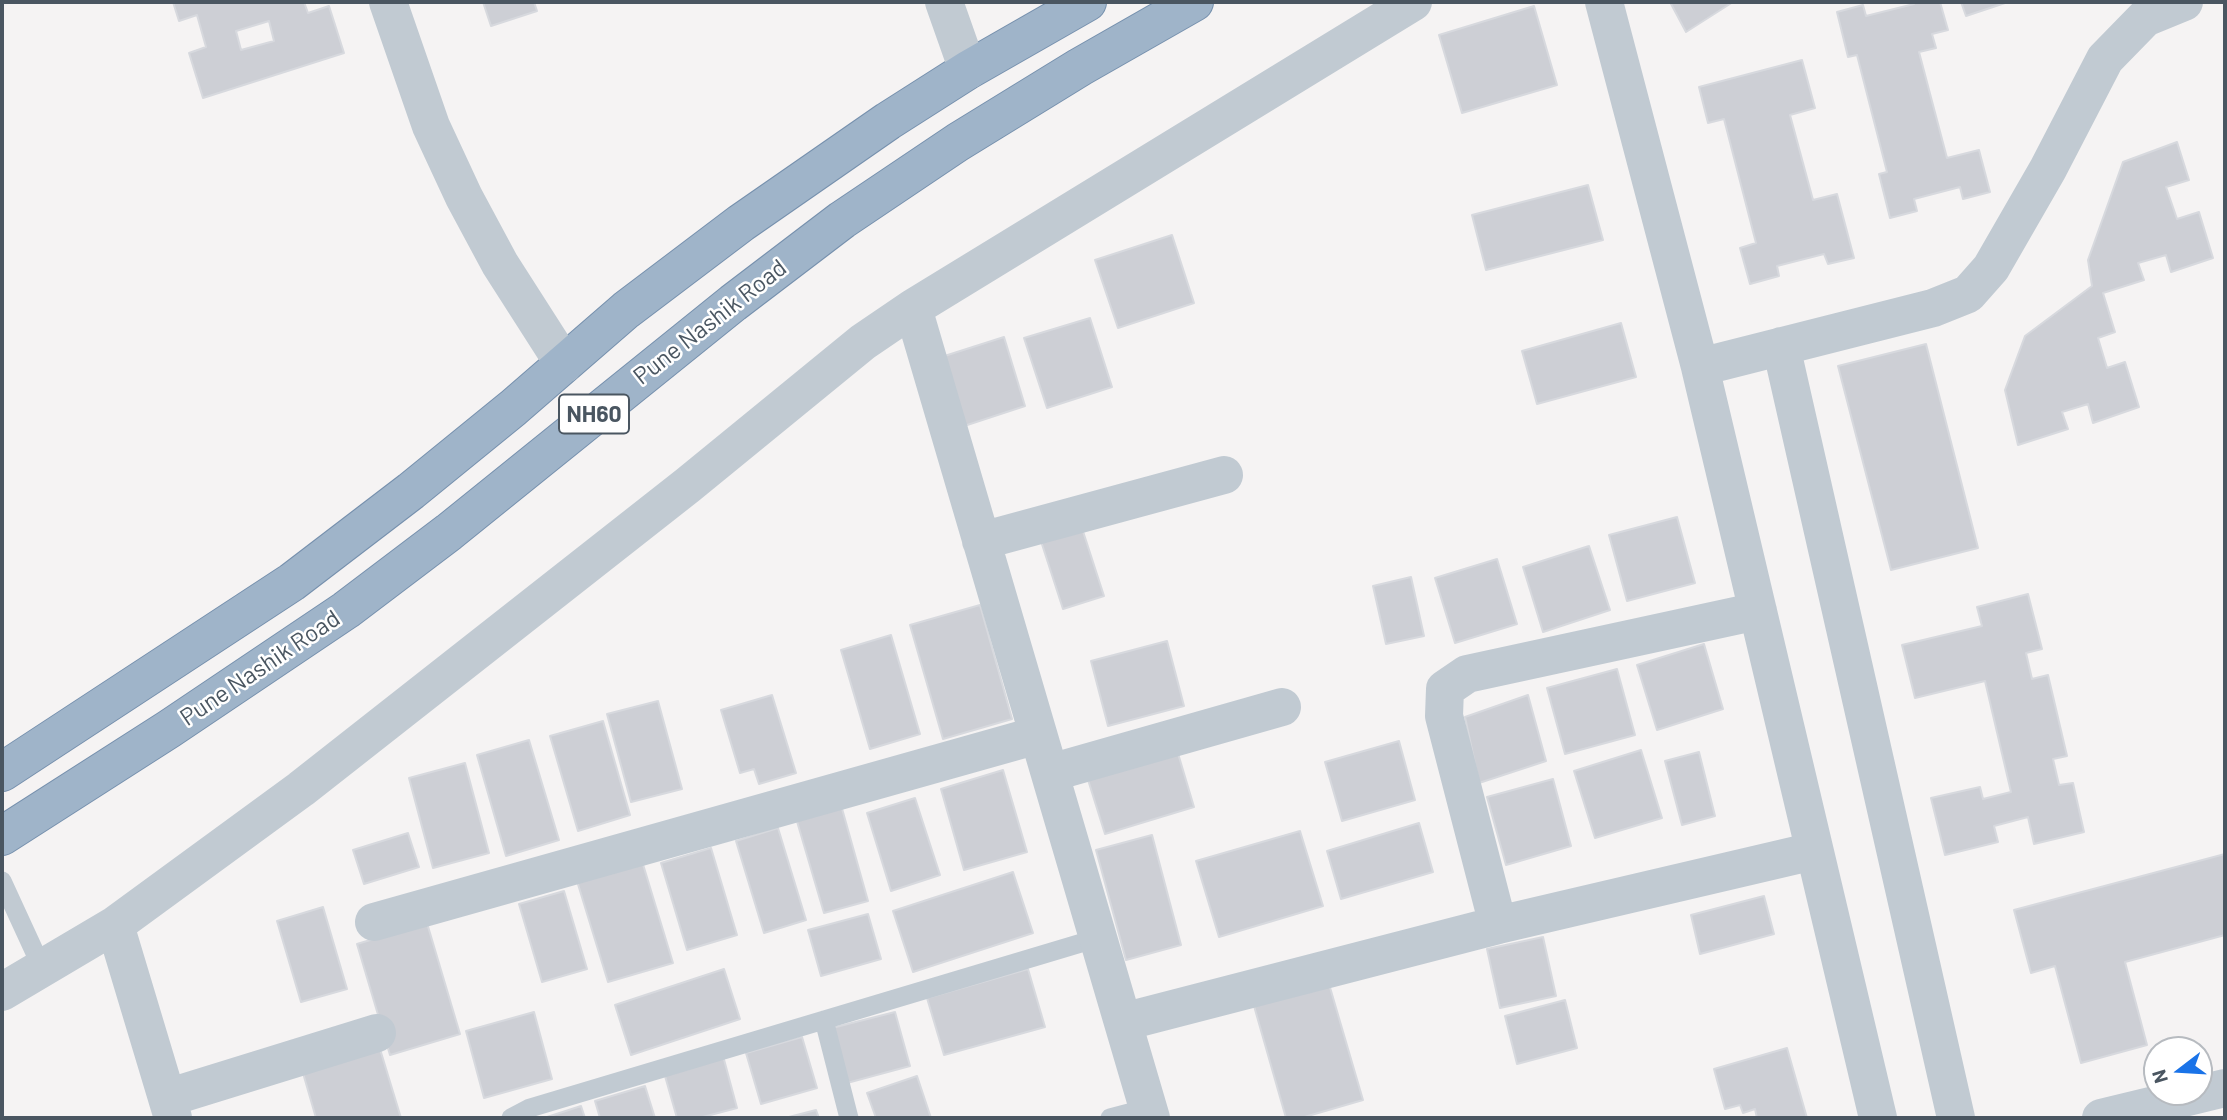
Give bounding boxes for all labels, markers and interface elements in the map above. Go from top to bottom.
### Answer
street label: Pune Nashik Road [628,253,792,391]
road number: NH60 [559,394,629,434]
street label: Pune Nashik Road [175,604,345,732]
north arrow [2143,1036,2213,1106]
text: N [2147,1067,2172,1086]

